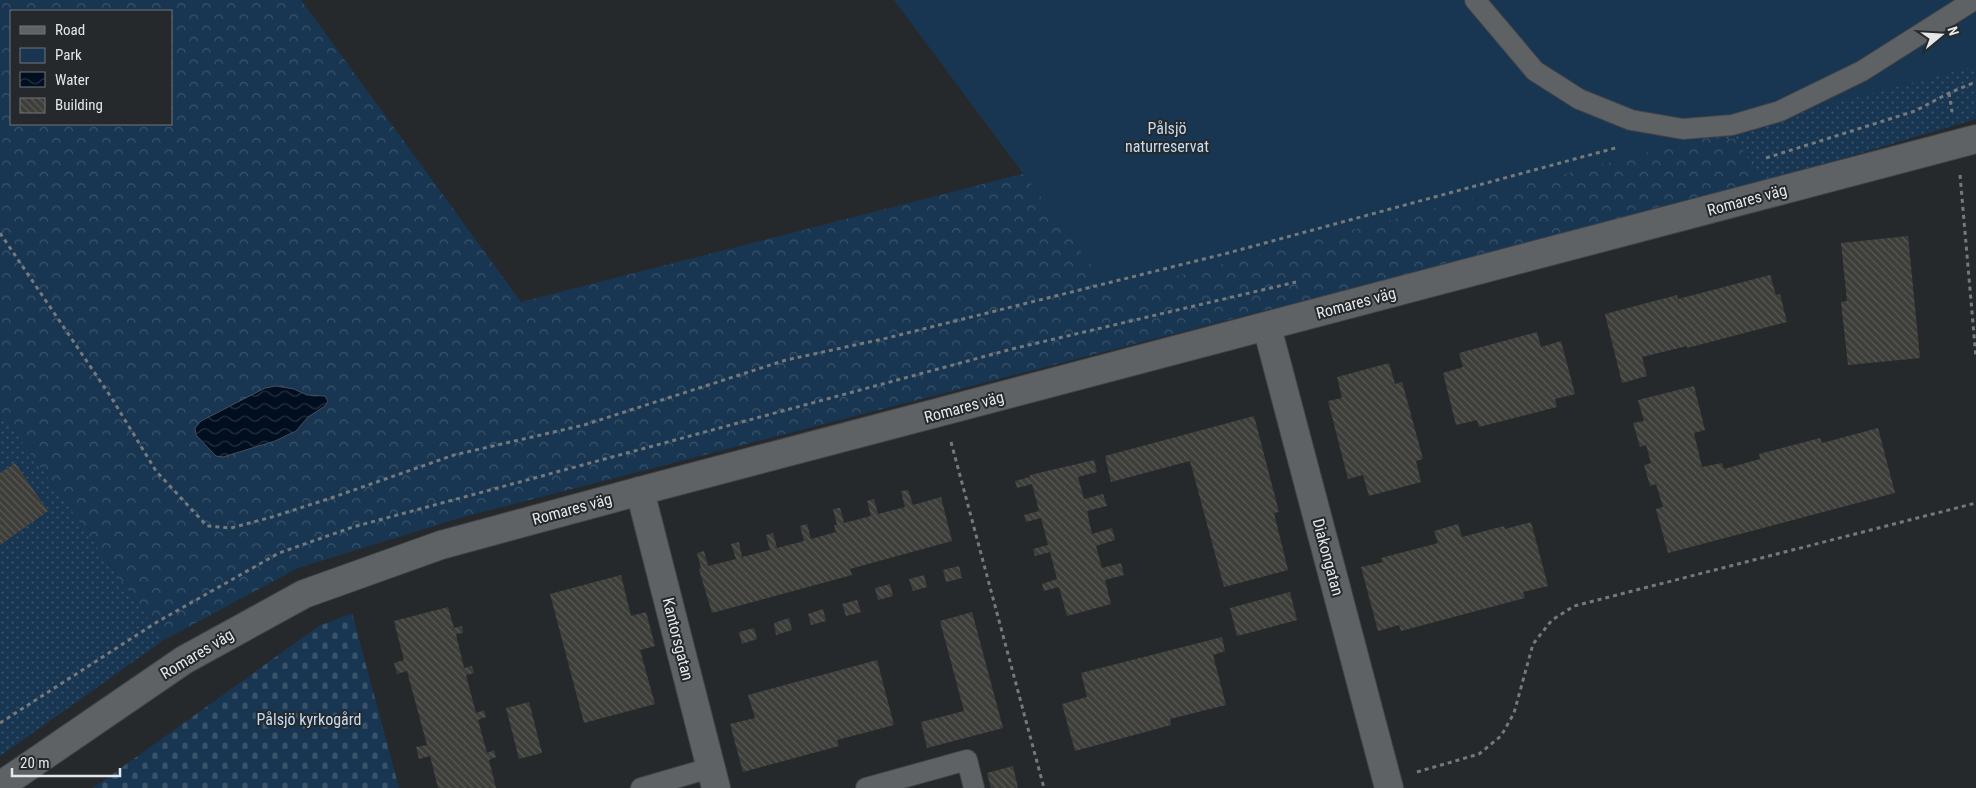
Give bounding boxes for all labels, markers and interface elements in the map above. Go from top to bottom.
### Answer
legend [10,10,172,125]
north arrow [1916,10,1966,60]
text: Road [55,21,85,39]
text: N [1944,24,1962,38]
text: Park [55,46,82,64]
text: Water [55,71,90,89]
text: Building [55,96,103,114]
park label: Pålsjö naturreservat [1125,119,1209,156]
street label: Romares väg [1705,180,1789,220]
street label: Romares väg [1314,283,1398,323]
street label: Romares väg [922,387,1006,427]
street label: Romares väg [530,489,614,529]
street label: Diakongatan [1309,516,1347,598]
street label: Kantorsgatan [659,596,697,682]
street label: Romares väg [157,625,237,683]
park label: Pålsjö kyrkogård [257,710,361,729]
scale bar [12,746,120,778]
text: 20 m [20,754,50,772]

